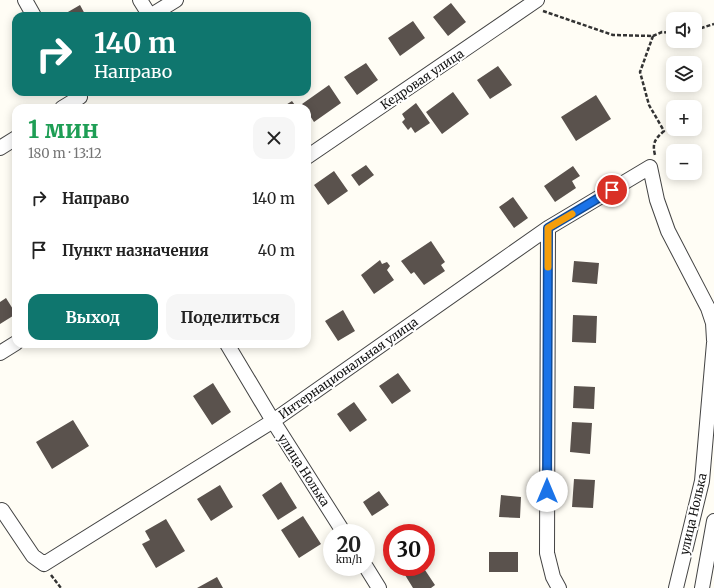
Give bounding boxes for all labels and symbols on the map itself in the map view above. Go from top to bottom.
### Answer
street label: Кедровая улица [378,45,467,112]
pin [595,173,629,207]
street label: Интернациональная улица [275,314,421,422]
street label: улица Нолька [275,431,333,510]
position arrow [526,470,568,512]
street label: улица Нолька [676,471,710,556]
speed limit sign: 30 [383,524,435,576]

